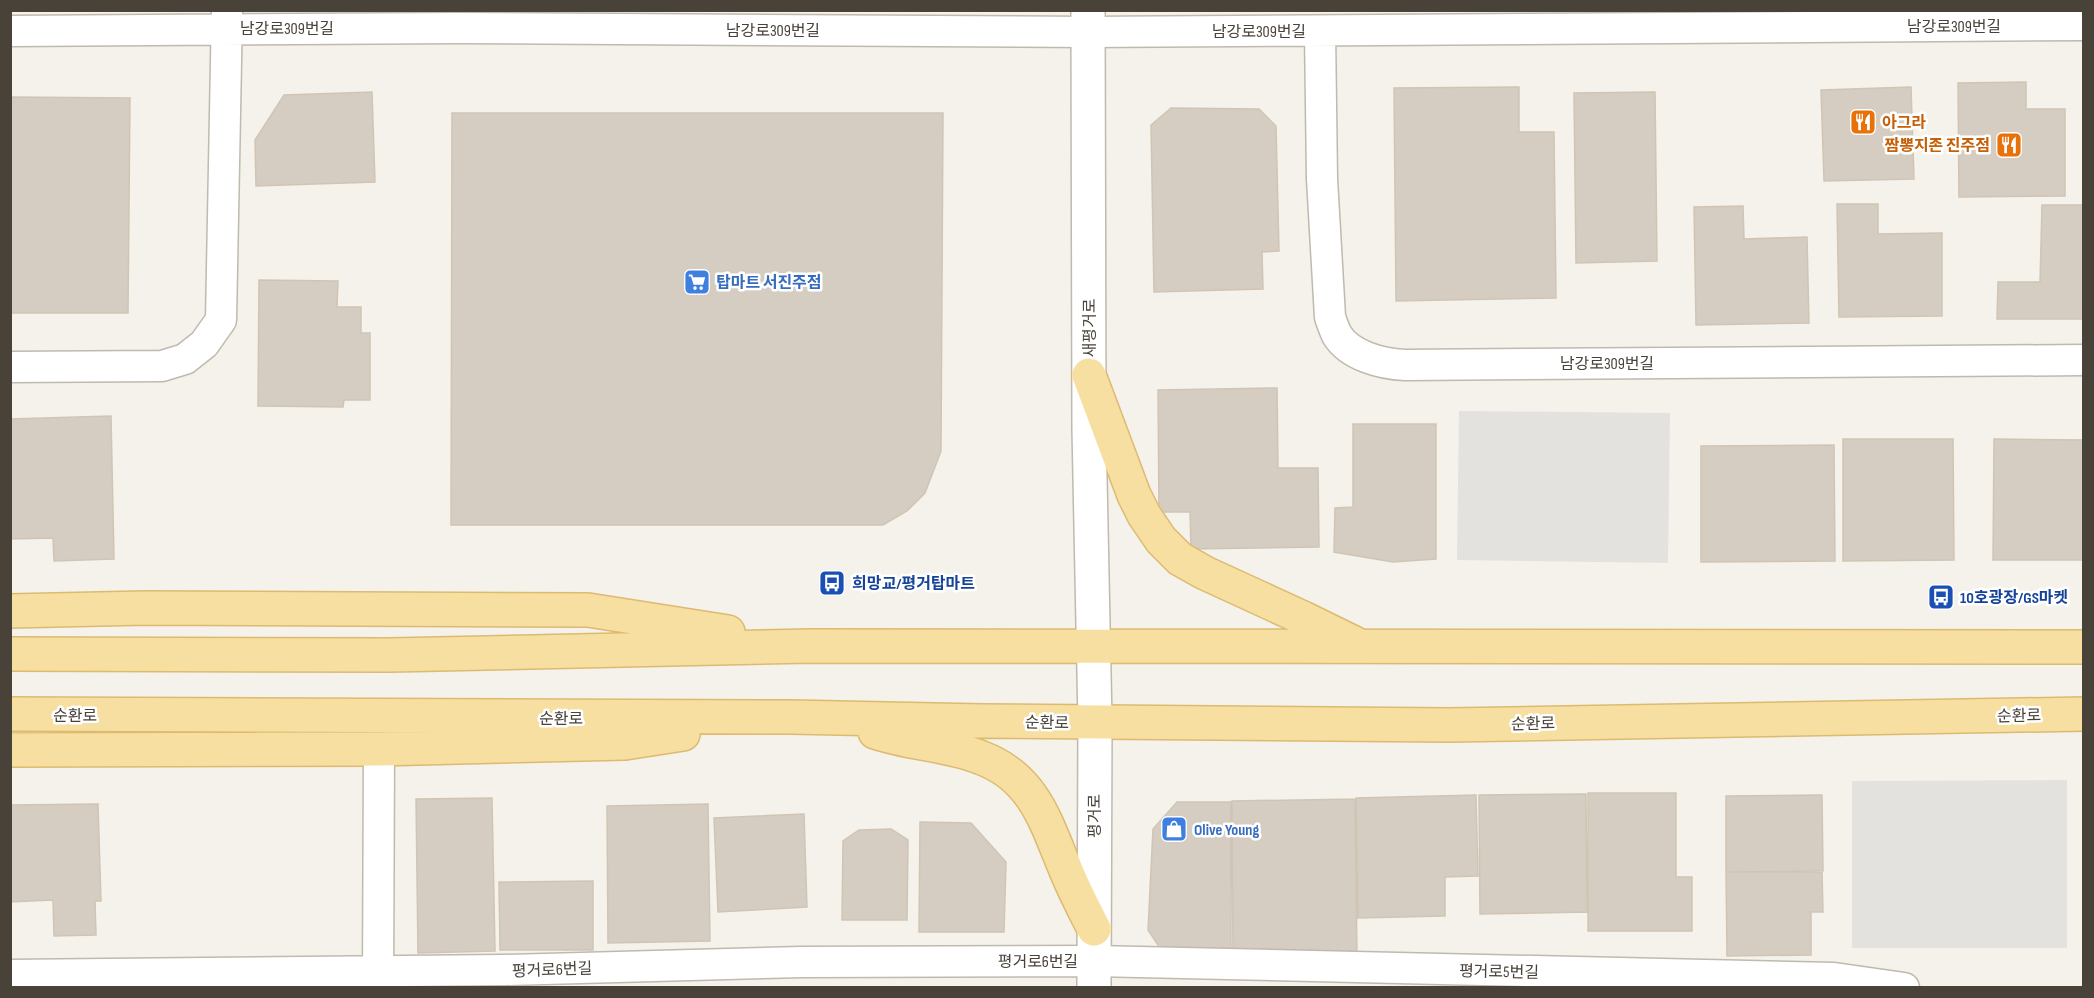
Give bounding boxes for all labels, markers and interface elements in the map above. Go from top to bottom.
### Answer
street label: 남강로309번길 [1907,18,2001,37]
street label: 남강로309번길 [240,20,334,39]
street label: 남강로309번길 [726,22,820,41]
street label: 남강로309번길 [1212,23,1306,42]
restaurant icon: 아그라 [1848,107,1878,137]
place label: 아그라 [1882,114,1926,133]
restaurant icon: 짬뽕지존 진주점 [1994,130,2024,160]
place label: 짬뽕지존 진주점 [1884,137,1990,156]
supermarket icon: 탑마트 서진주점 [682,267,712,297]
place label: 탑마트 서진주점 [716,274,822,293]
street label: 새평거로 [1081,298,1100,357]
street label: 남강로309번길 [1560,355,1654,374]
bus stop icon: 희망교/평거탑마트 [817,568,847,598]
place label: 희망교/평거탑마트 [852,575,975,594]
bus stop icon: 10호광장/GS마켓 [1926,582,1956,612]
place label: 10호광장/GS마켓 [1960,589,2068,608]
street label: 순환로 [53,707,97,726]
street label: 순환로 [1997,707,2042,726]
street label: 순환로 [539,710,583,729]
street label: 순환로 [1025,714,1069,733]
street label: 순환로 [1511,715,1556,734]
street label: 평거로 [1086,794,1105,838]
shop icon: Olive Young [1159,814,1189,844]
place label: Olive Young [1194,821,1259,840]
street label: 평거로6번길 [998,953,1078,972]
street label: 평거로6번길 [511,960,593,981]
street label: 평거로5번길 [1459,962,1539,983]

